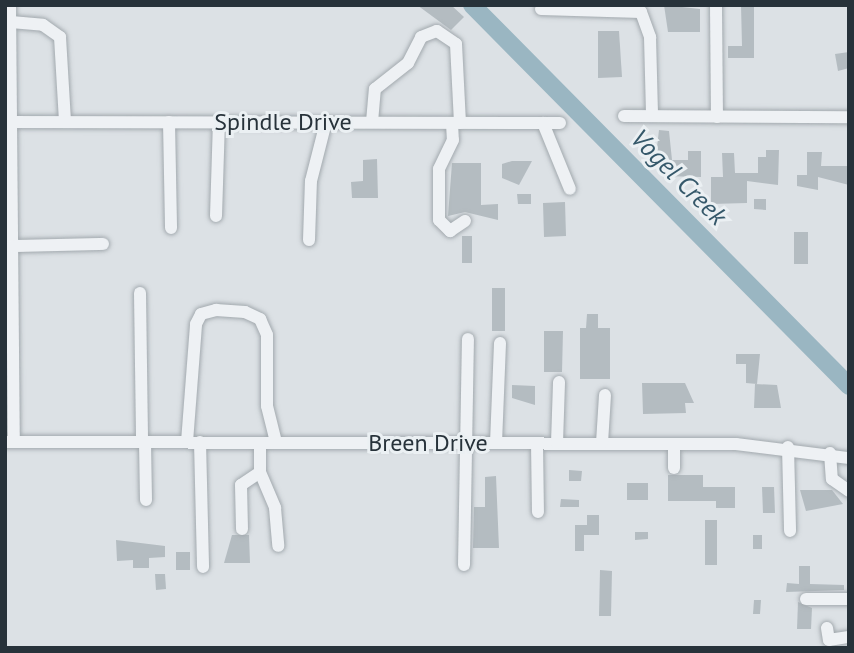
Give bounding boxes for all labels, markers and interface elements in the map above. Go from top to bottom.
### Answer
street label: Spindle Drive [214,108,352,136]
water label: Vogel Creek [625,123,733,231]
street label: Breen Drive [368,429,488,457]

